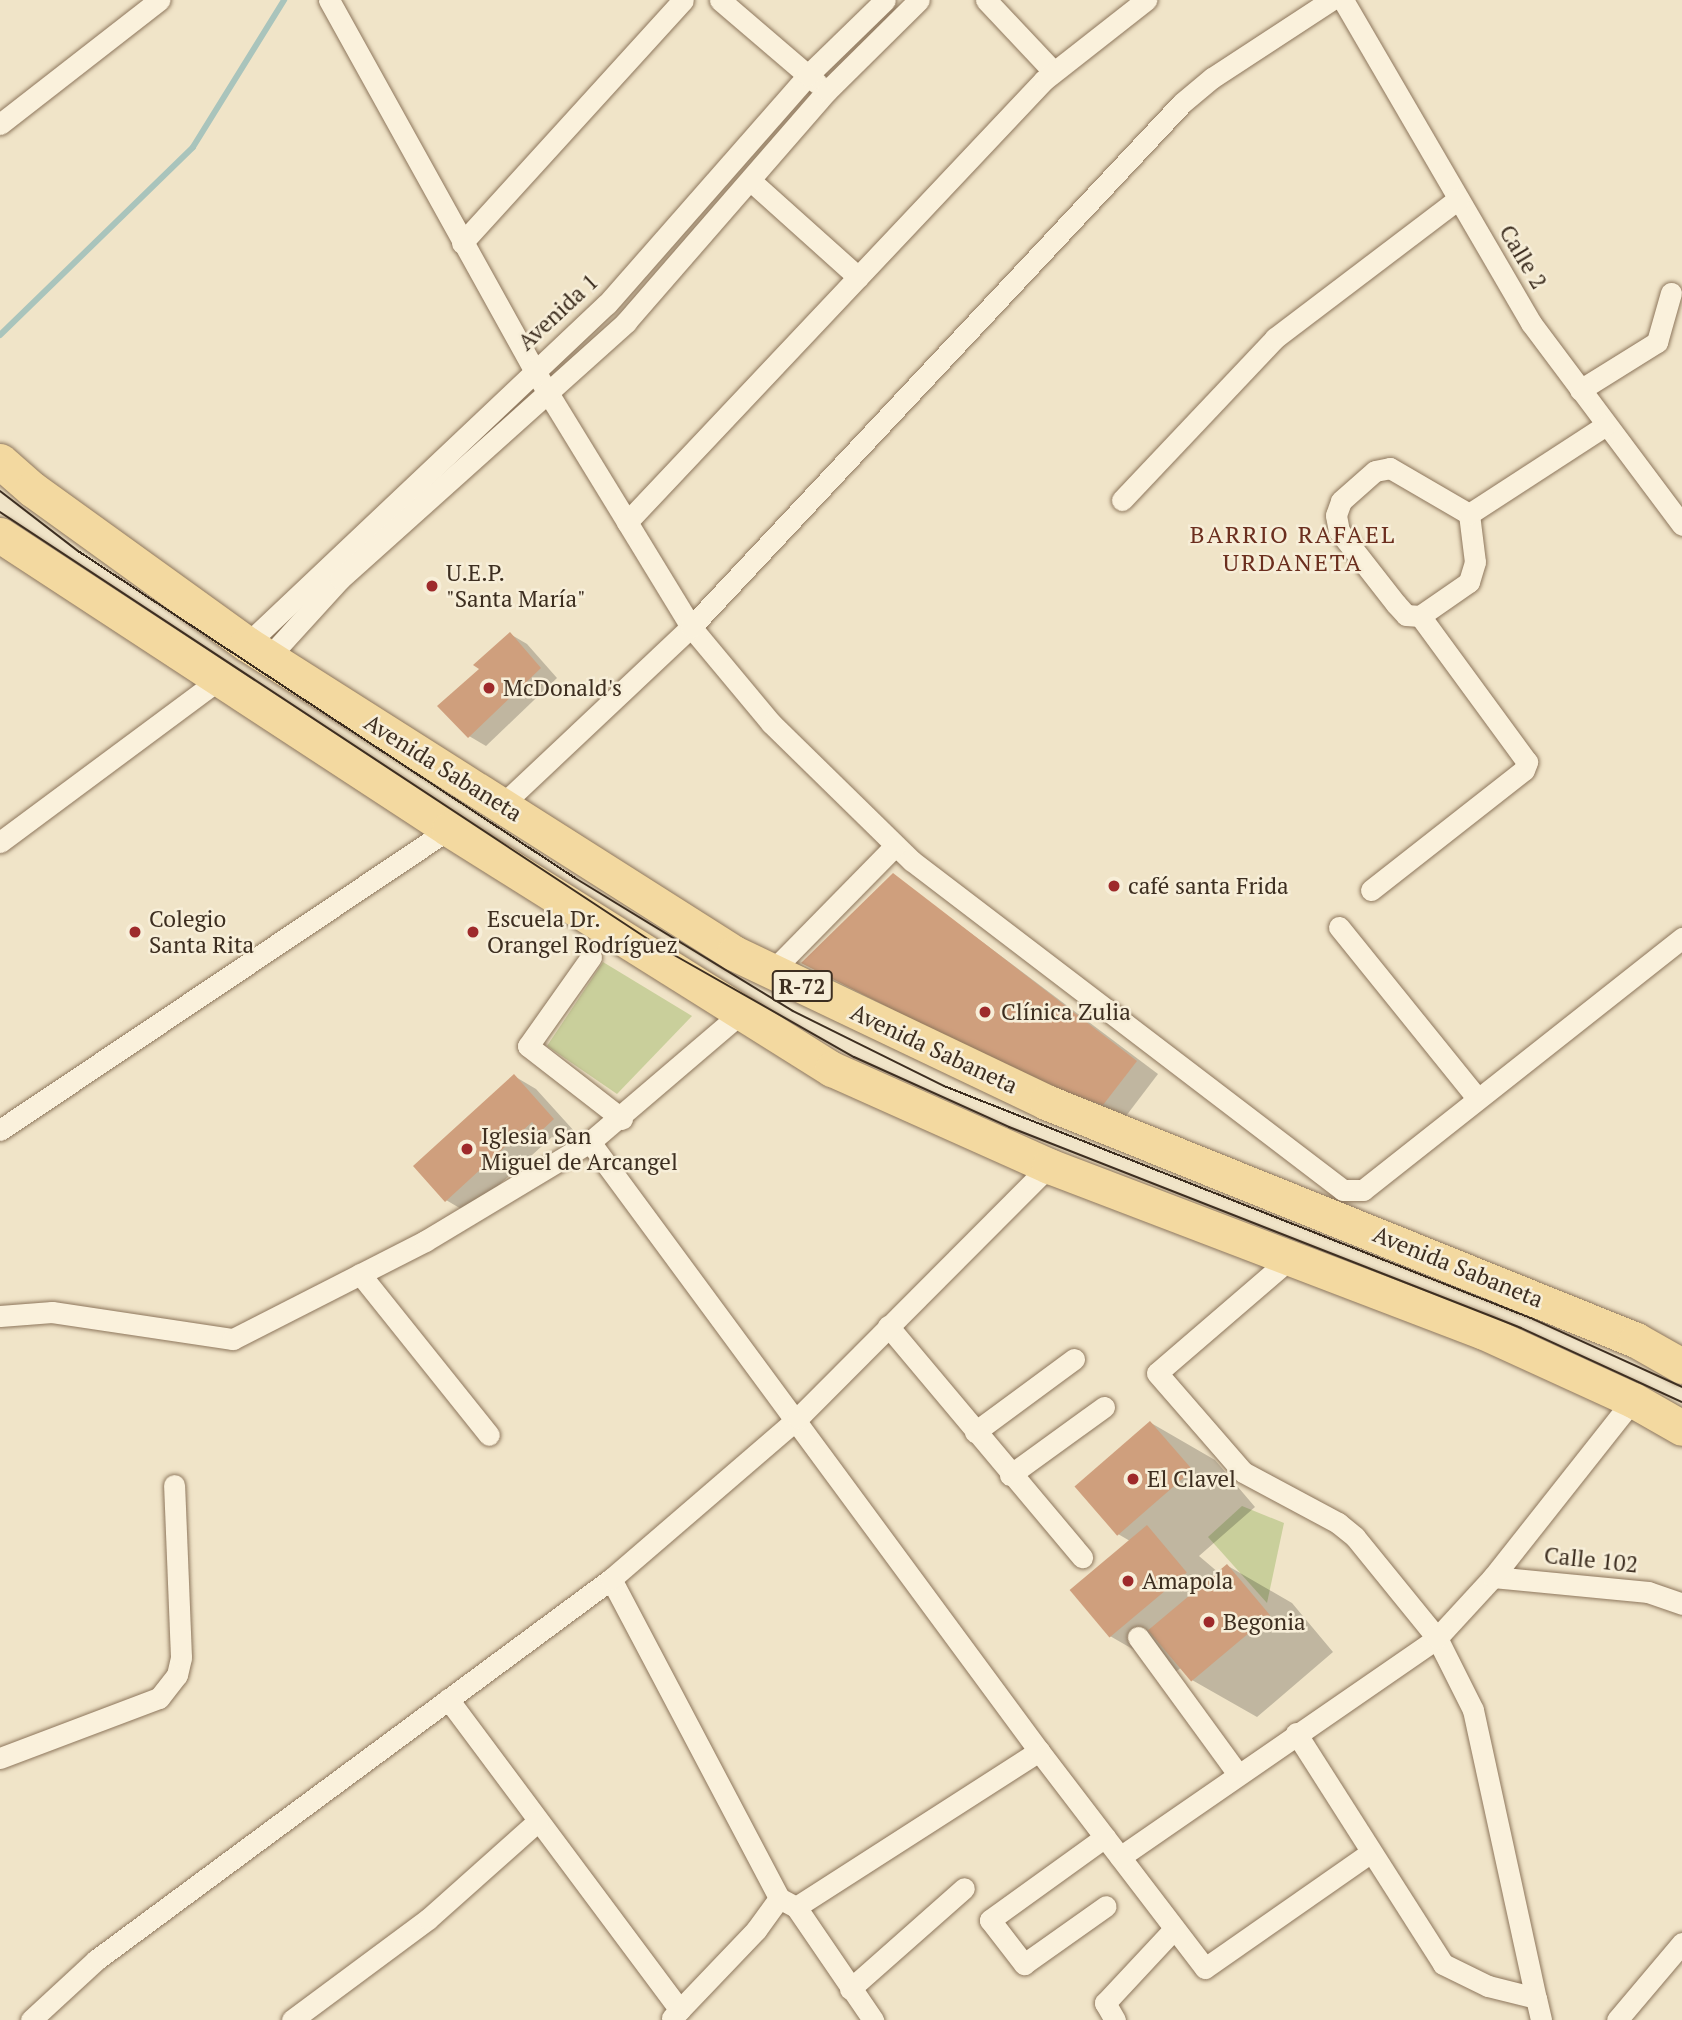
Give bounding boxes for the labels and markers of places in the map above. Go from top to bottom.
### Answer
place label: U.E.P. "Santa María" [446,559,586,613]
marker: U.E.P. "Santa María" [424,578,440,594]
place label: McDonald's [503,674,622,702]
marker: McDonald's [481,680,497,696]
place label: café santa Frida [1128,872,1289,900]
marker: café santa Frida [1106,878,1122,894]
place label: Colegio Santa Rita [149,905,254,959]
place label: Escuela Dr. Orangel Rodríguez [487,905,678,959]
marker: Colegio Santa Rita [127,924,143,940]
marker: Escuela Dr. Orangel Rodríguez [465,924,481,940]
place label: Clínica Zulia [1001,998,1131,1026]
marker: Clínica Zulia [975,1002,995,1022]
place label: Iglesia San Miguel de Arcangel [481,1122,678,1176]
marker: Iglesia San Miguel de Arcangel [459,1141,475,1157]
place label: El Clavel [1147,1465,1236,1493]
marker: El Clavel [1125,1471,1141,1487]
place label: Amapola [1142,1567,1233,1595]
marker: Amapola [1120,1573,1136,1589]
place label: Begonia [1223,1608,1306,1636]
marker: Begonia [1201,1614,1217,1630]

